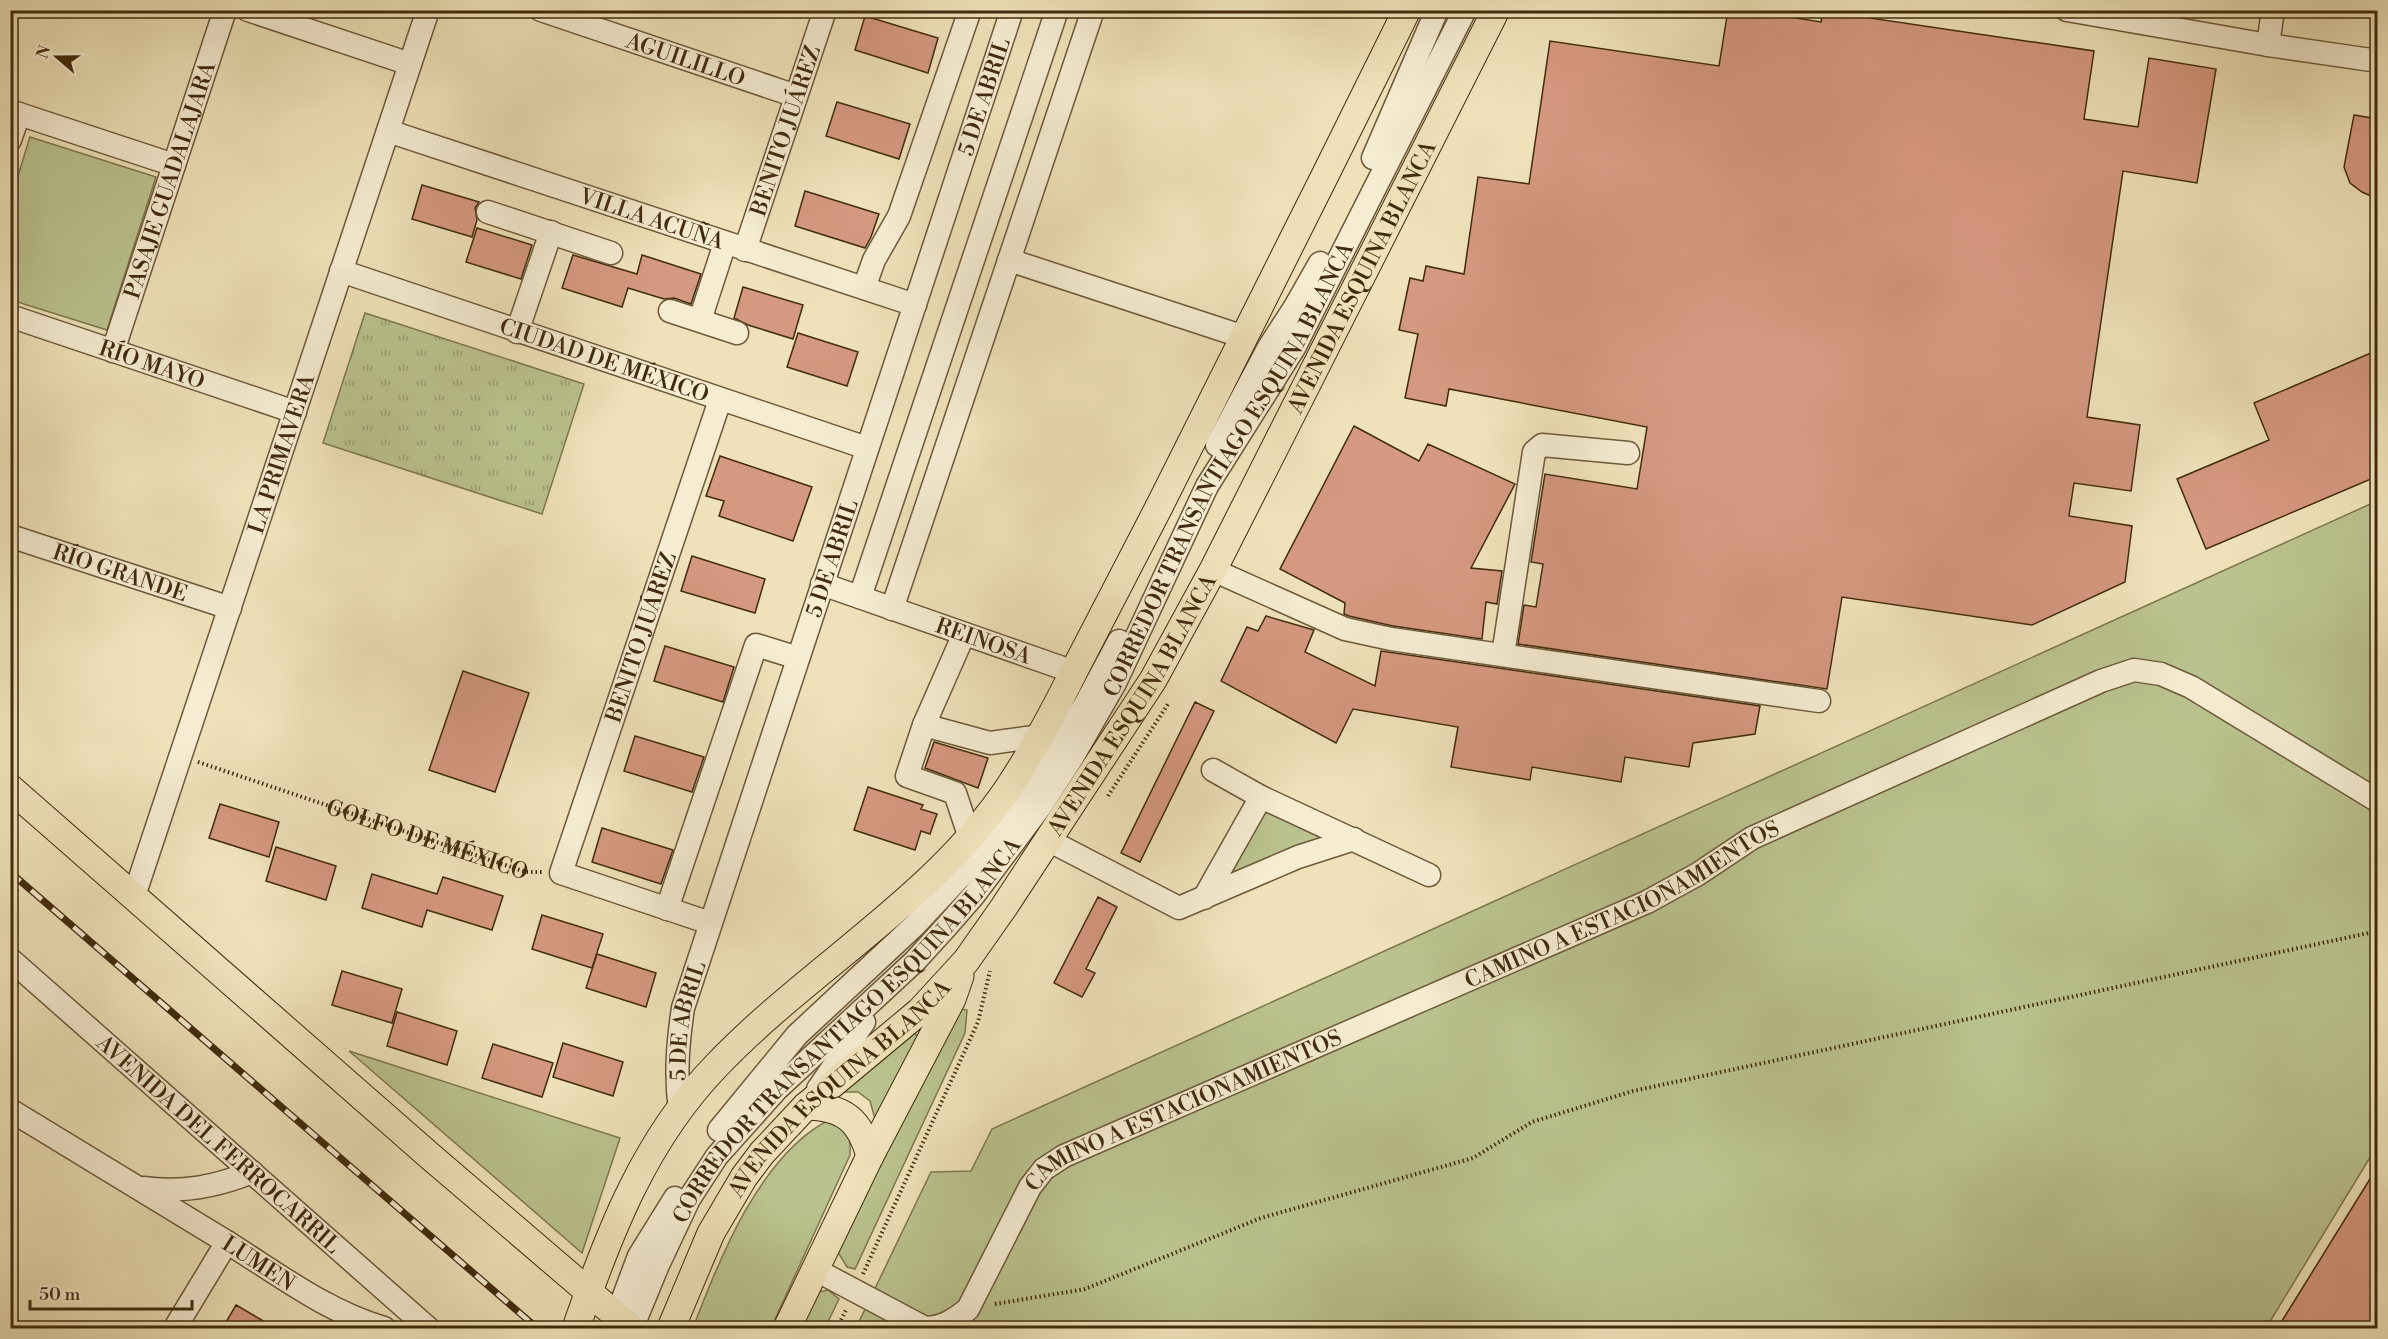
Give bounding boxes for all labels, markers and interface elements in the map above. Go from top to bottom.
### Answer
north arrow [27,27,87,87]
street label: AGUILILLO [622,27,748,93]
street label: 5 DE ABRIL [953,35,1017,159]
street label: BENITO JUÁREZ [745,42,827,221]
text: N [32,43,56,62]
street label: PASAJE GUADALAJARA [119,58,222,302]
street label: AVENIDA ESQUINA BLANCA [1282,136,1443,419]
street label: VILLA ACUÑA [575,183,728,256]
street label: CORREDOR TRANSANTIAGO ESQUINA BLANCA [1098,237,1361,702]
street label: CIUDAD DE MÉXICO [496,313,712,409]
street label: RÍO MAYO [95,335,208,396]
street label: LA PRIMAVERA [243,370,322,537]
street label: 5 DE ABRIL [801,496,865,621]
street label: RÍO GRANDE [49,539,191,608]
street label: BENITO JUÁREZ [600,549,683,727]
street label: AVENIDA ESQUINA BLANCA [1042,569,1223,842]
street label: REINOSA [932,613,1035,671]
street label: GOLFO DE MÉXICO [323,794,531,887]
street label: CAMINO A ESTACIONAMIENTOS [1461,816,1784,995]
street label: CORREDOR TRANSANTIAGO ESQUINA BLANCA [668,832,1028,1228]
street label: 5 DE ABRIL [665,958,712,1081]
street label: AVENIDA ESQUINA BLANCA [723,974,957,1204]
street label: CAMINO A ESTACIONAMIENTOS [1020,1025,1346,1197]
street label: AVENIDA DEL FERROCARRIL [90,1029,346,1260]
street label: LUMEN [217,1231,300,1298]
scale bar [30,1273,192,1311]
text: 50 m [39,1283,81,1306]

